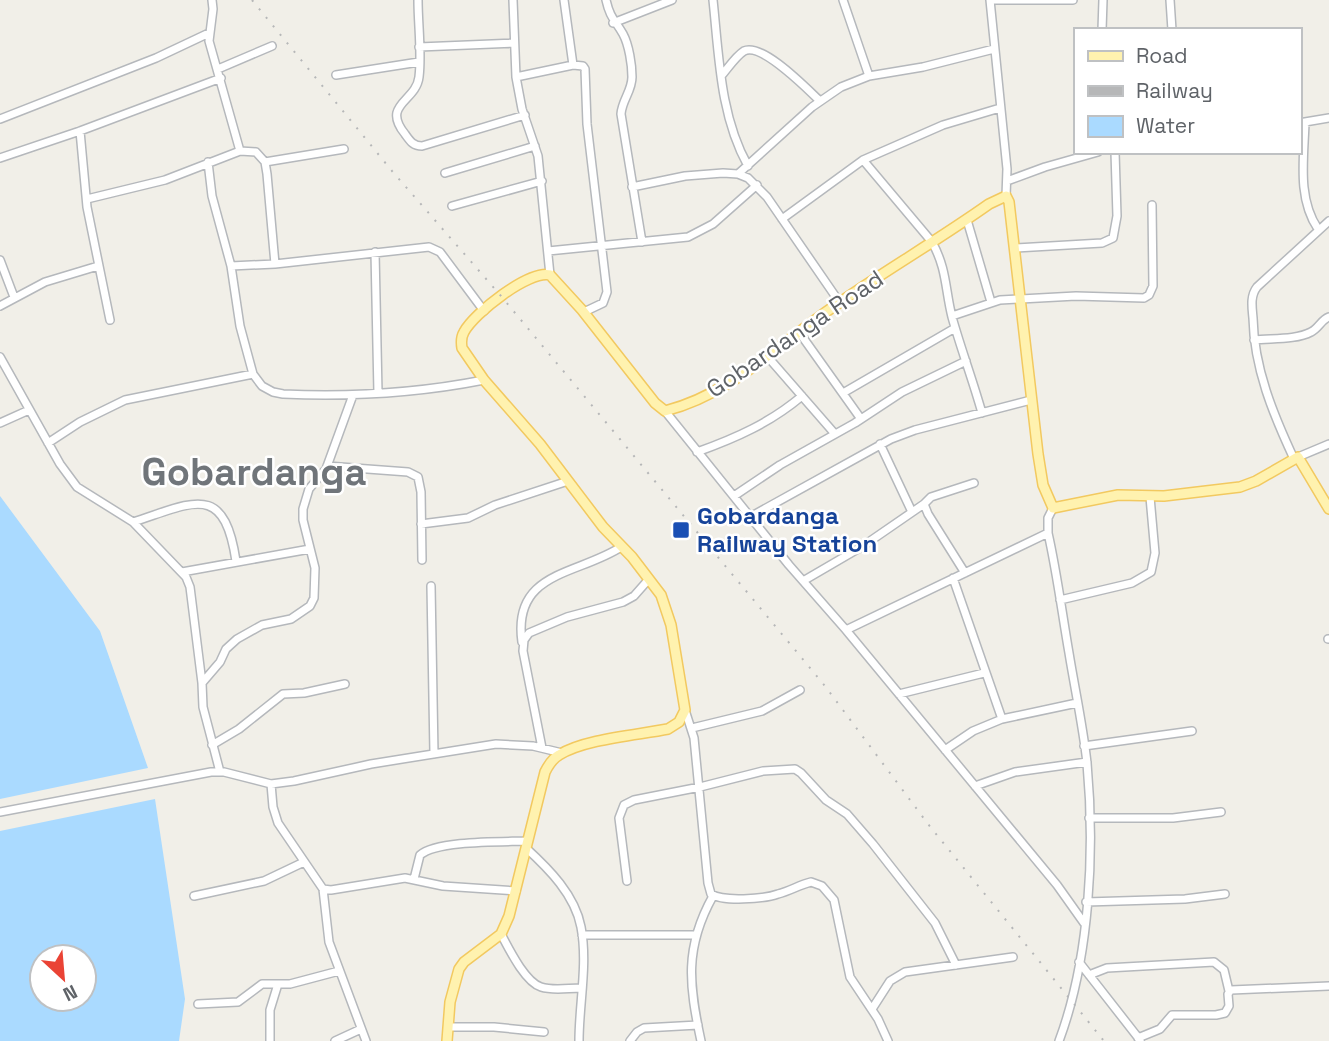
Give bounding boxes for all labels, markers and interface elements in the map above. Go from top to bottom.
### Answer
legend [1074,28,1301,154]
text: Road [1136,42,1188,69]
text: Railway [1136,77,1213,104]
text: Water [1136,112,1195,139]
street label: Gobardanga Road [700,263,889,404]
district label: Gobardanga [142,448,366,496]
place label: Gobardanga Railway Station [697,500,877,559]
marker: Gobardanga Railway Station [671,520,691,540]
north arrow [28,943,98,1013]
text: N [59,979,81,1007]

